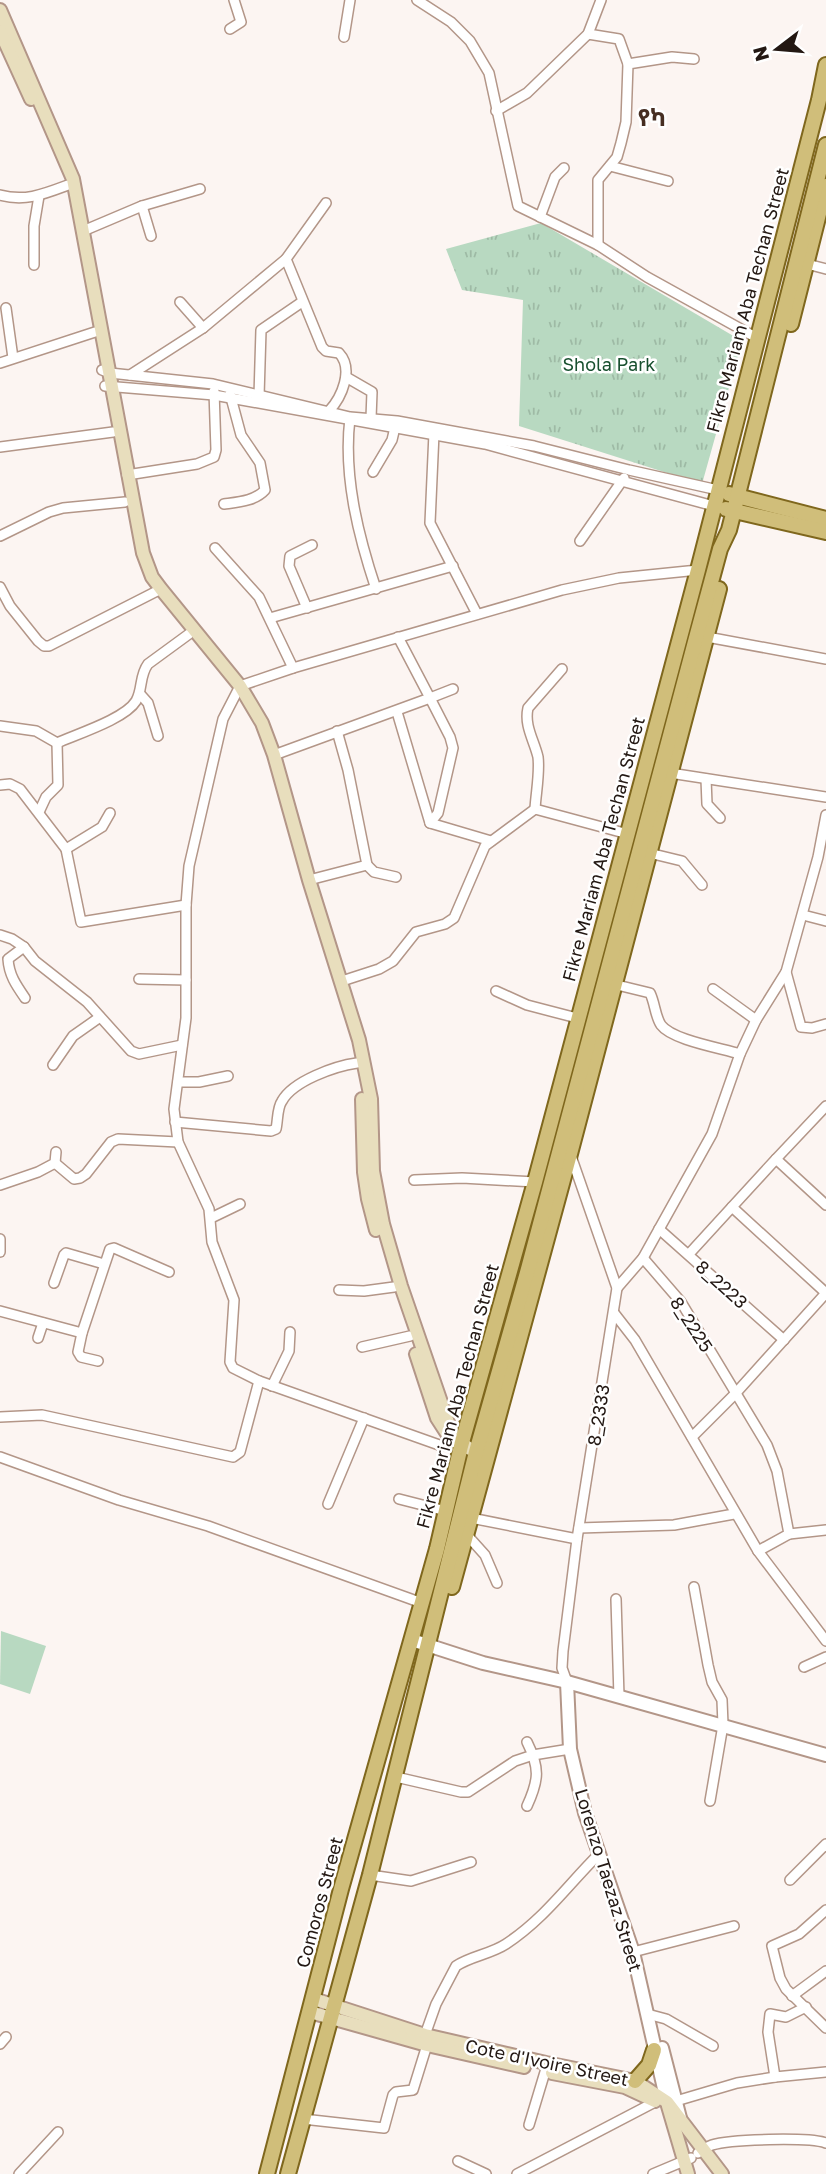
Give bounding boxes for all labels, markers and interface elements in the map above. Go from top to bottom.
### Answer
north arrow [742,14,812,84]
text: N [747,44,773,64]
district label: የካ [638,102,666,131]
street label: Fikre Mariam Aba Techan Street [701,165,793,435]
park label: Shola Park [563,353,655,375]
street label: Fikre Mariam Aba Techan Street [557,714,649,984]
street label: 8_2223 [692,1255,752,1313]
street label: Fikre Mariam Aba Techan Street [411,1261,503,1531]
street label: 8_2225 [666,1292,718,1356]
street label: 8_2333 [582,1383,614,1447]
street label: Lorenzo Taezaz Street [571,1786,647,1974]
street label: Comoros Street [291,1834,347,1970]
street label: Cote d'Ivoire Street [463,2034,631,2090]

